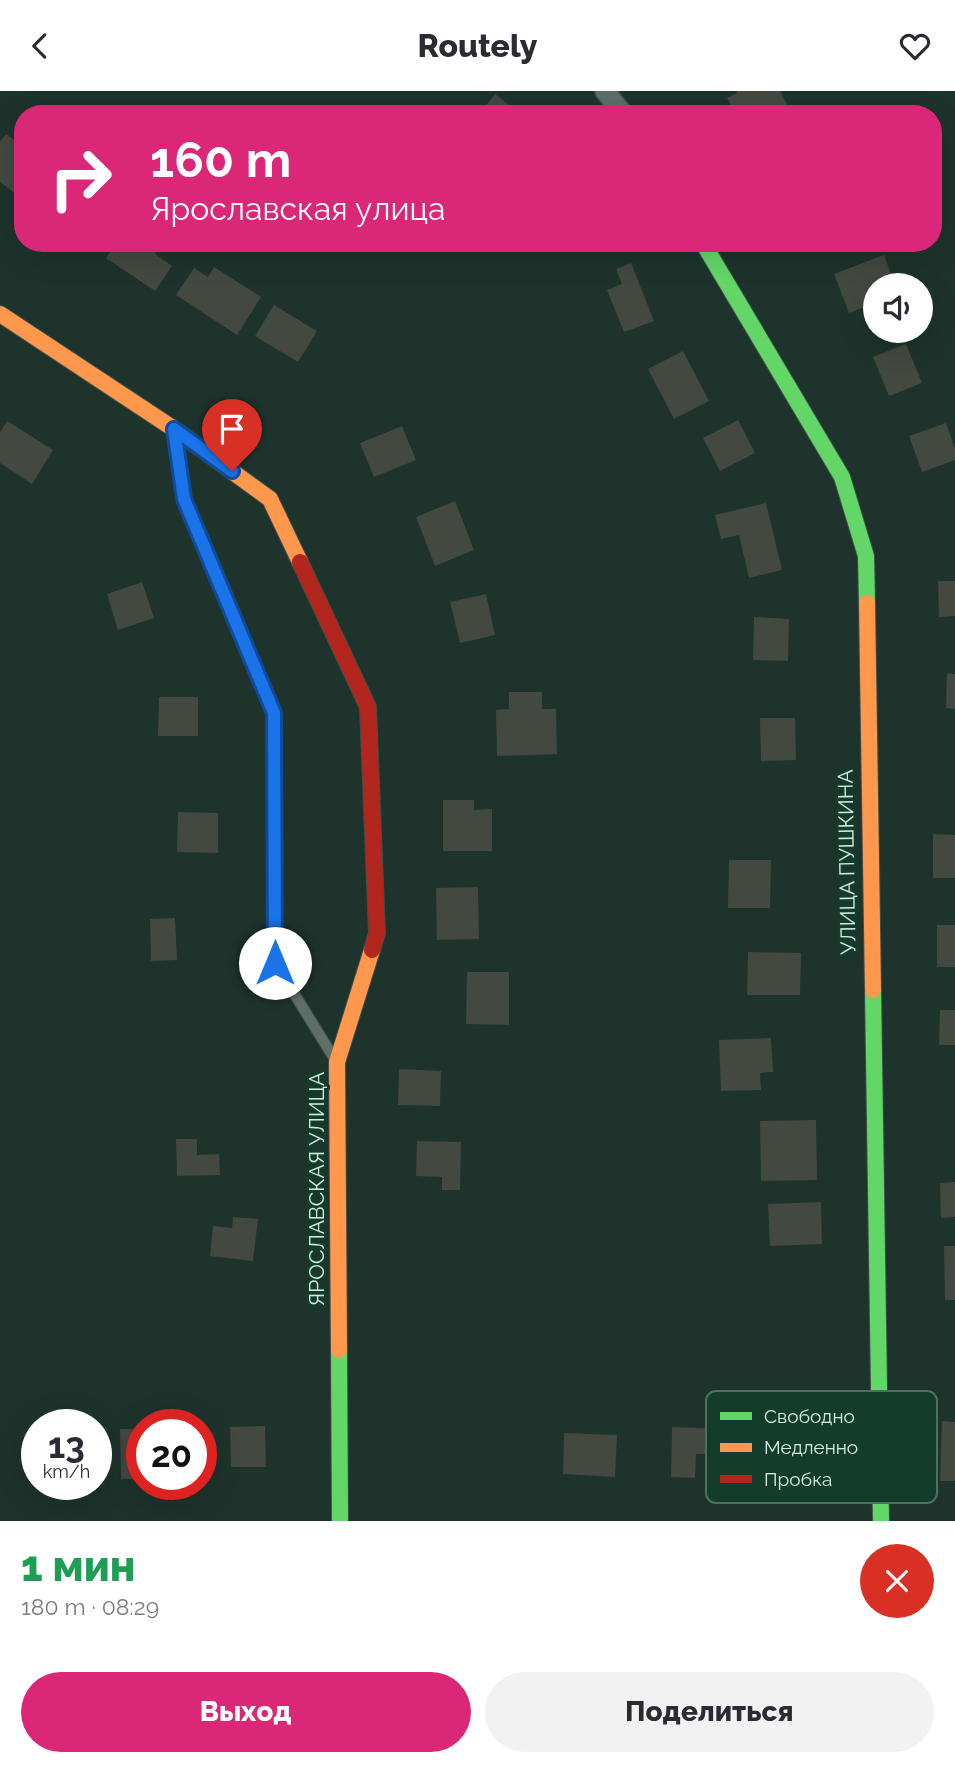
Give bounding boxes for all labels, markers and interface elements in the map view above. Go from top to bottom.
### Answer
icon: back [21,27,59,65]
text: Routely [418,27,537,64]
icon: heart [896,27,934,65]
text: 160 m [150,131,291,188]
icon: right [35,133,126,224]
text: Ярославская улица [150,190,445,227]
map controls [863,273,933,343]
button: sound [863,273,933,343]
pin [202,399,262,471]
icon: arrive [213,410,251,448]
street label: УЛИЦА ПУШКИНА [832,769,861,955]
position arrow [238,926,312,1000]
street label: ЯРОСЛАВСКАЯ УЛИЦА [304,1072,329,1306]
legend [706,1391,937,1503]
text: Свободно [764,1405,855,1427]
speed limit sign: 20 [126,1409,217,1500]
text: 13 [48,1425,85,1466]
text: Медленно [764,1436,858,1458]
text: km/h [43,1461,90,1482]
text: Пробка [764,1468,832,1490]
text: 1 мин [21,1542,135,1591]
button: close [860,1544,934,1618]
text: 180 m · 08:29 [21,1593,159,1620]
button: Выход [21,1672,471,1752]
button: Поделиться [485,1672,934,1752]

